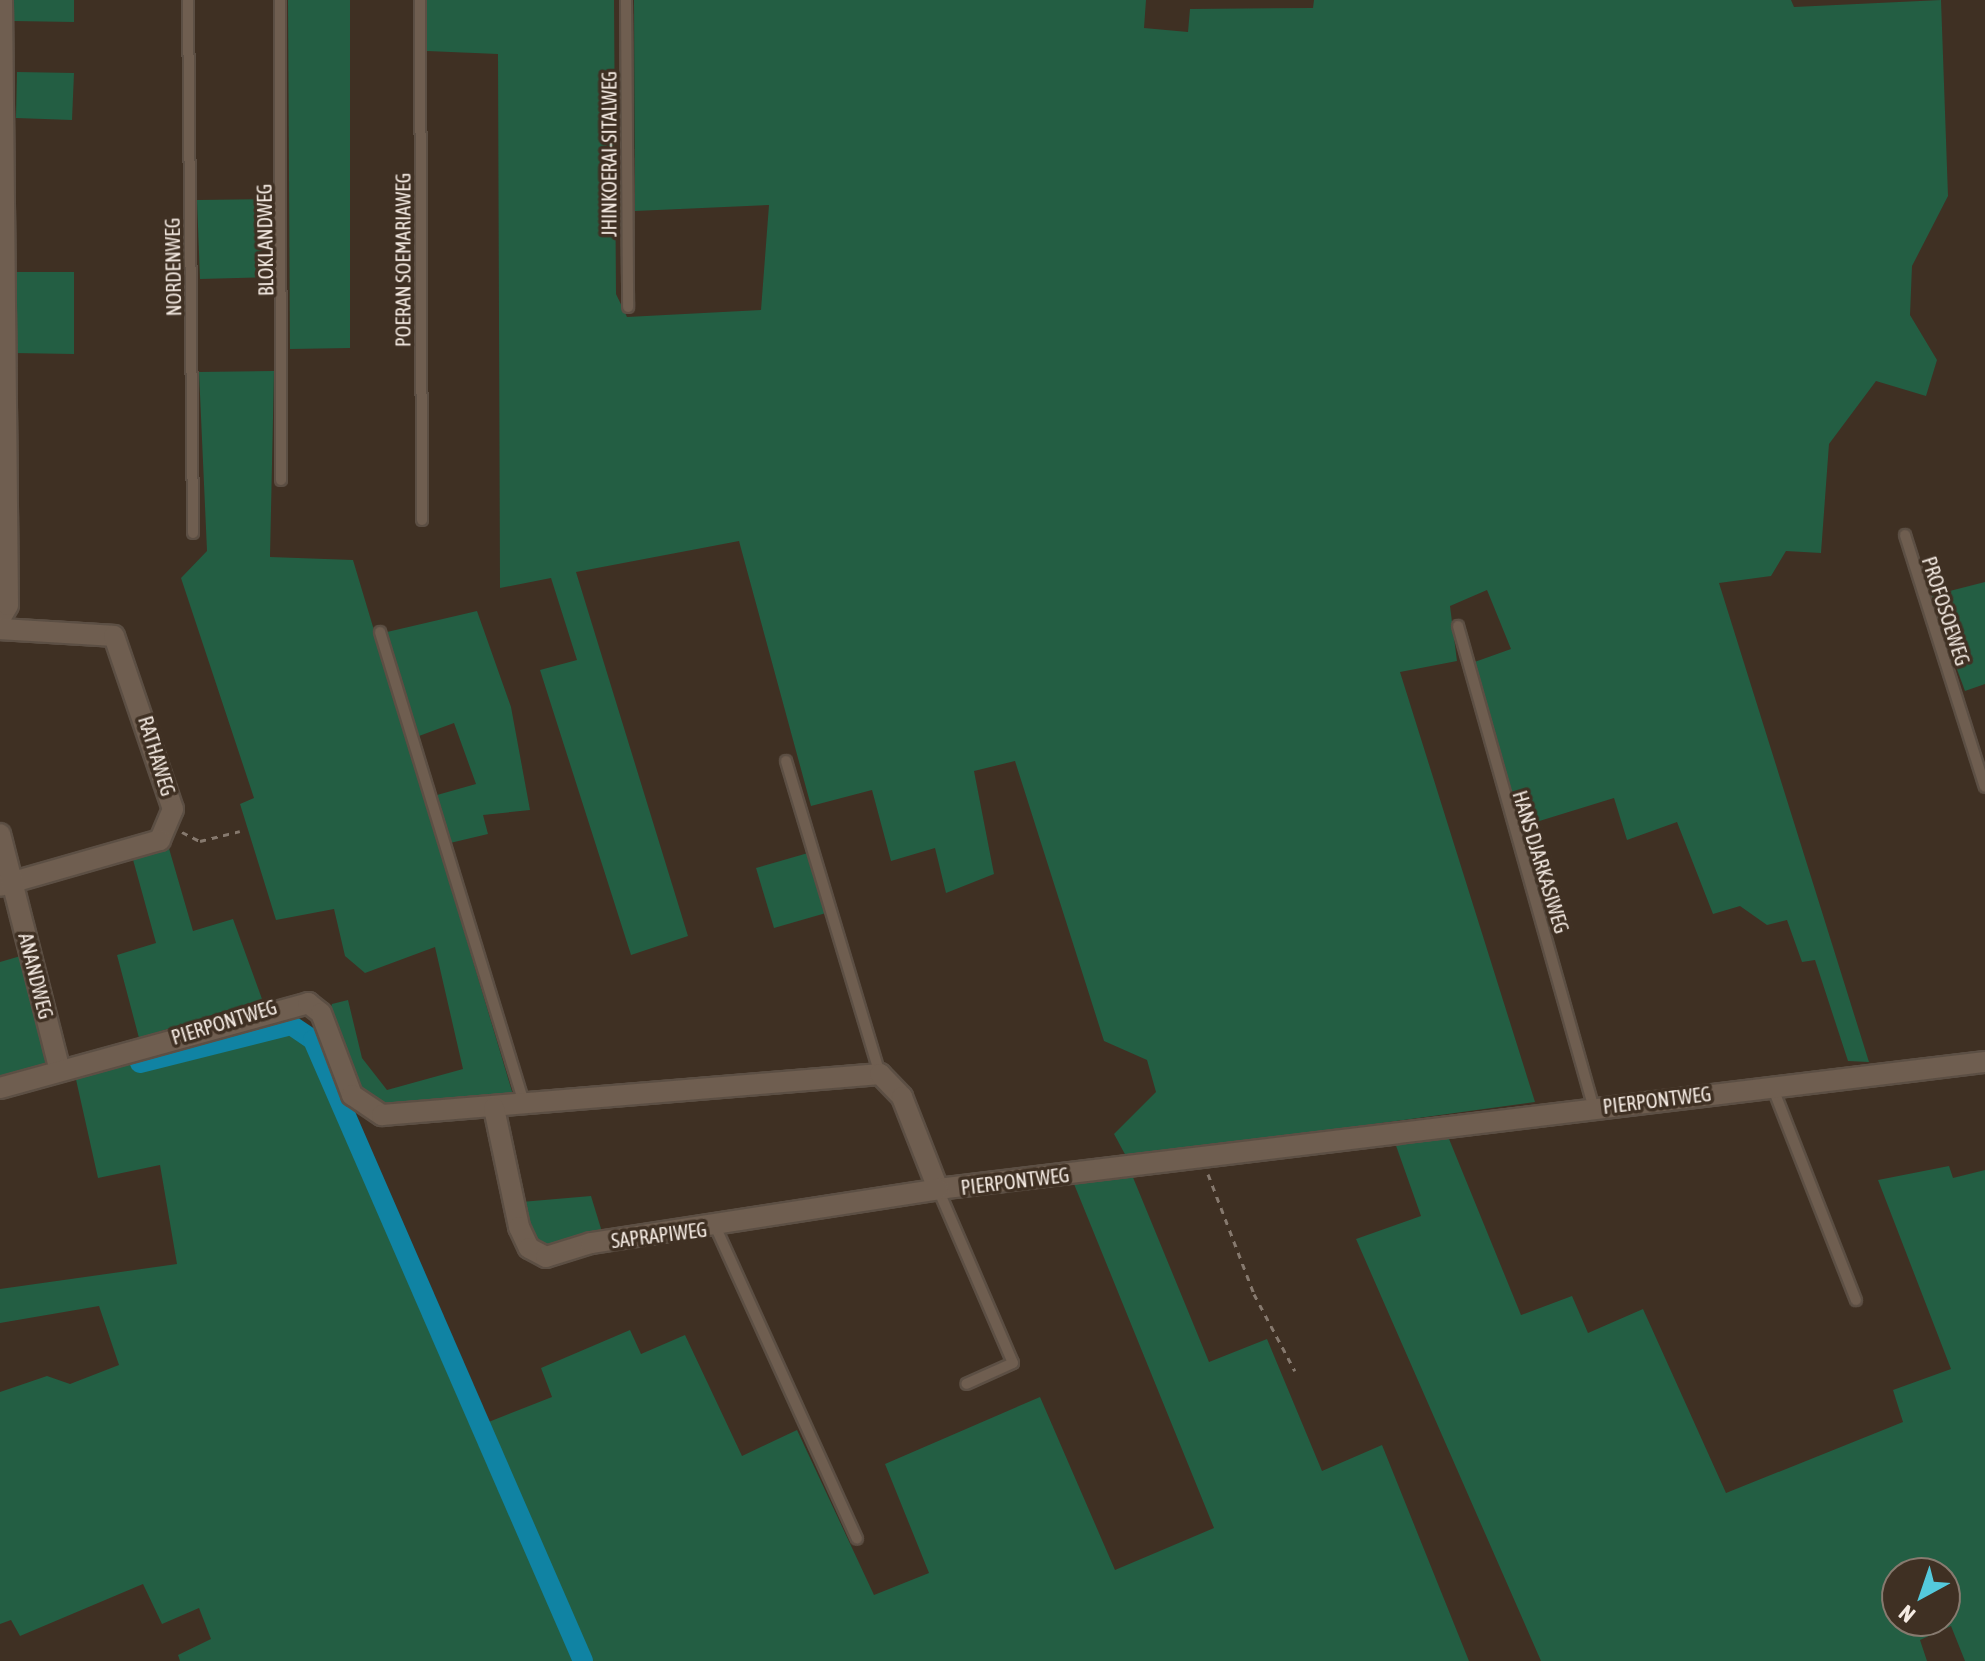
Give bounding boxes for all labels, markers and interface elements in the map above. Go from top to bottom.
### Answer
street label: JHINKOERAI-SITALWEG [597,71,621,237]
street label: POERAN SOEMARIAWEG [391,173,415,347]
street label: BLOKLANDWEG [252,184,278,296]
street label: NORDENWEG [160,217,186,317]
street label: PROFOSOEWEG [1917,553,1975,669]
street label: RATHAWEG [133,713,181,799]
street label: HANS DJARKASIWEG [1508,788,1574,936]
street label: ANANDWEG [14,930,58,1022]
street label: PIERPONTWEG [168,995,280,1049]
street label: PIERPONTWEG [1601,1081,1713,1119]
street label: PIERPONTWEG [959,1162,1071,1200]
street label: SAPRAPIWEG [610,1217,708,1253]
north arrow [1881,1557,1961,1637]
text: N [1894,1600,1920,1628]

